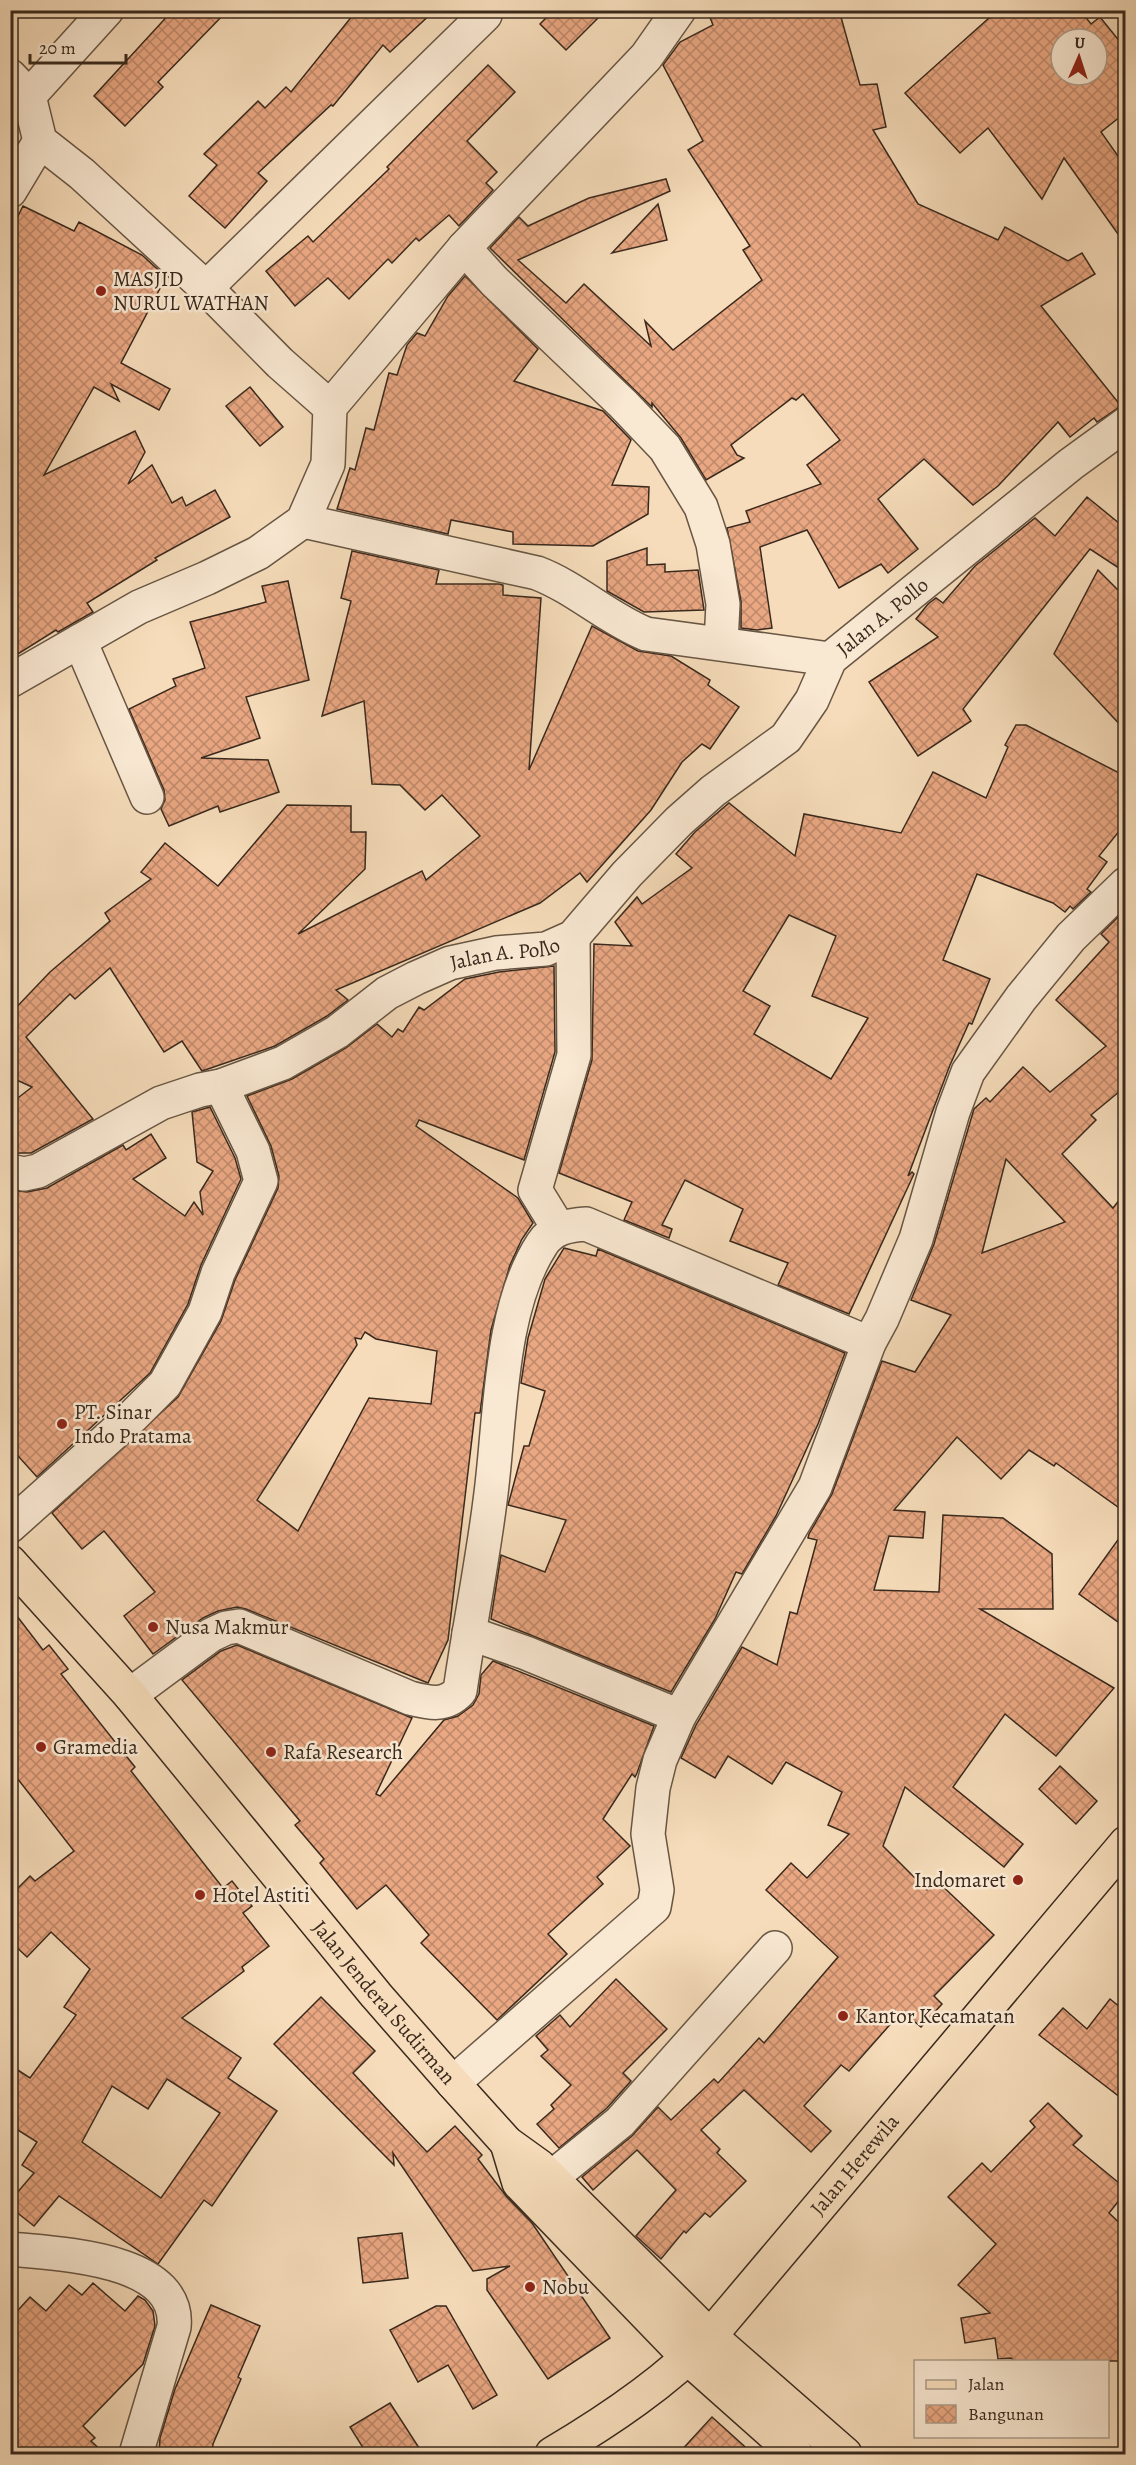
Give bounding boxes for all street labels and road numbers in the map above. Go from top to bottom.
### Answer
street label: Jalan A. Pollo [830,571,934,662]
street label: Jalan A. Pollo [447,931,564,977]
street label: Jalan Jenderal Sudirman [306,1914,462,2091]
street label: Jalan Herewila [804,2108,906,2221]

